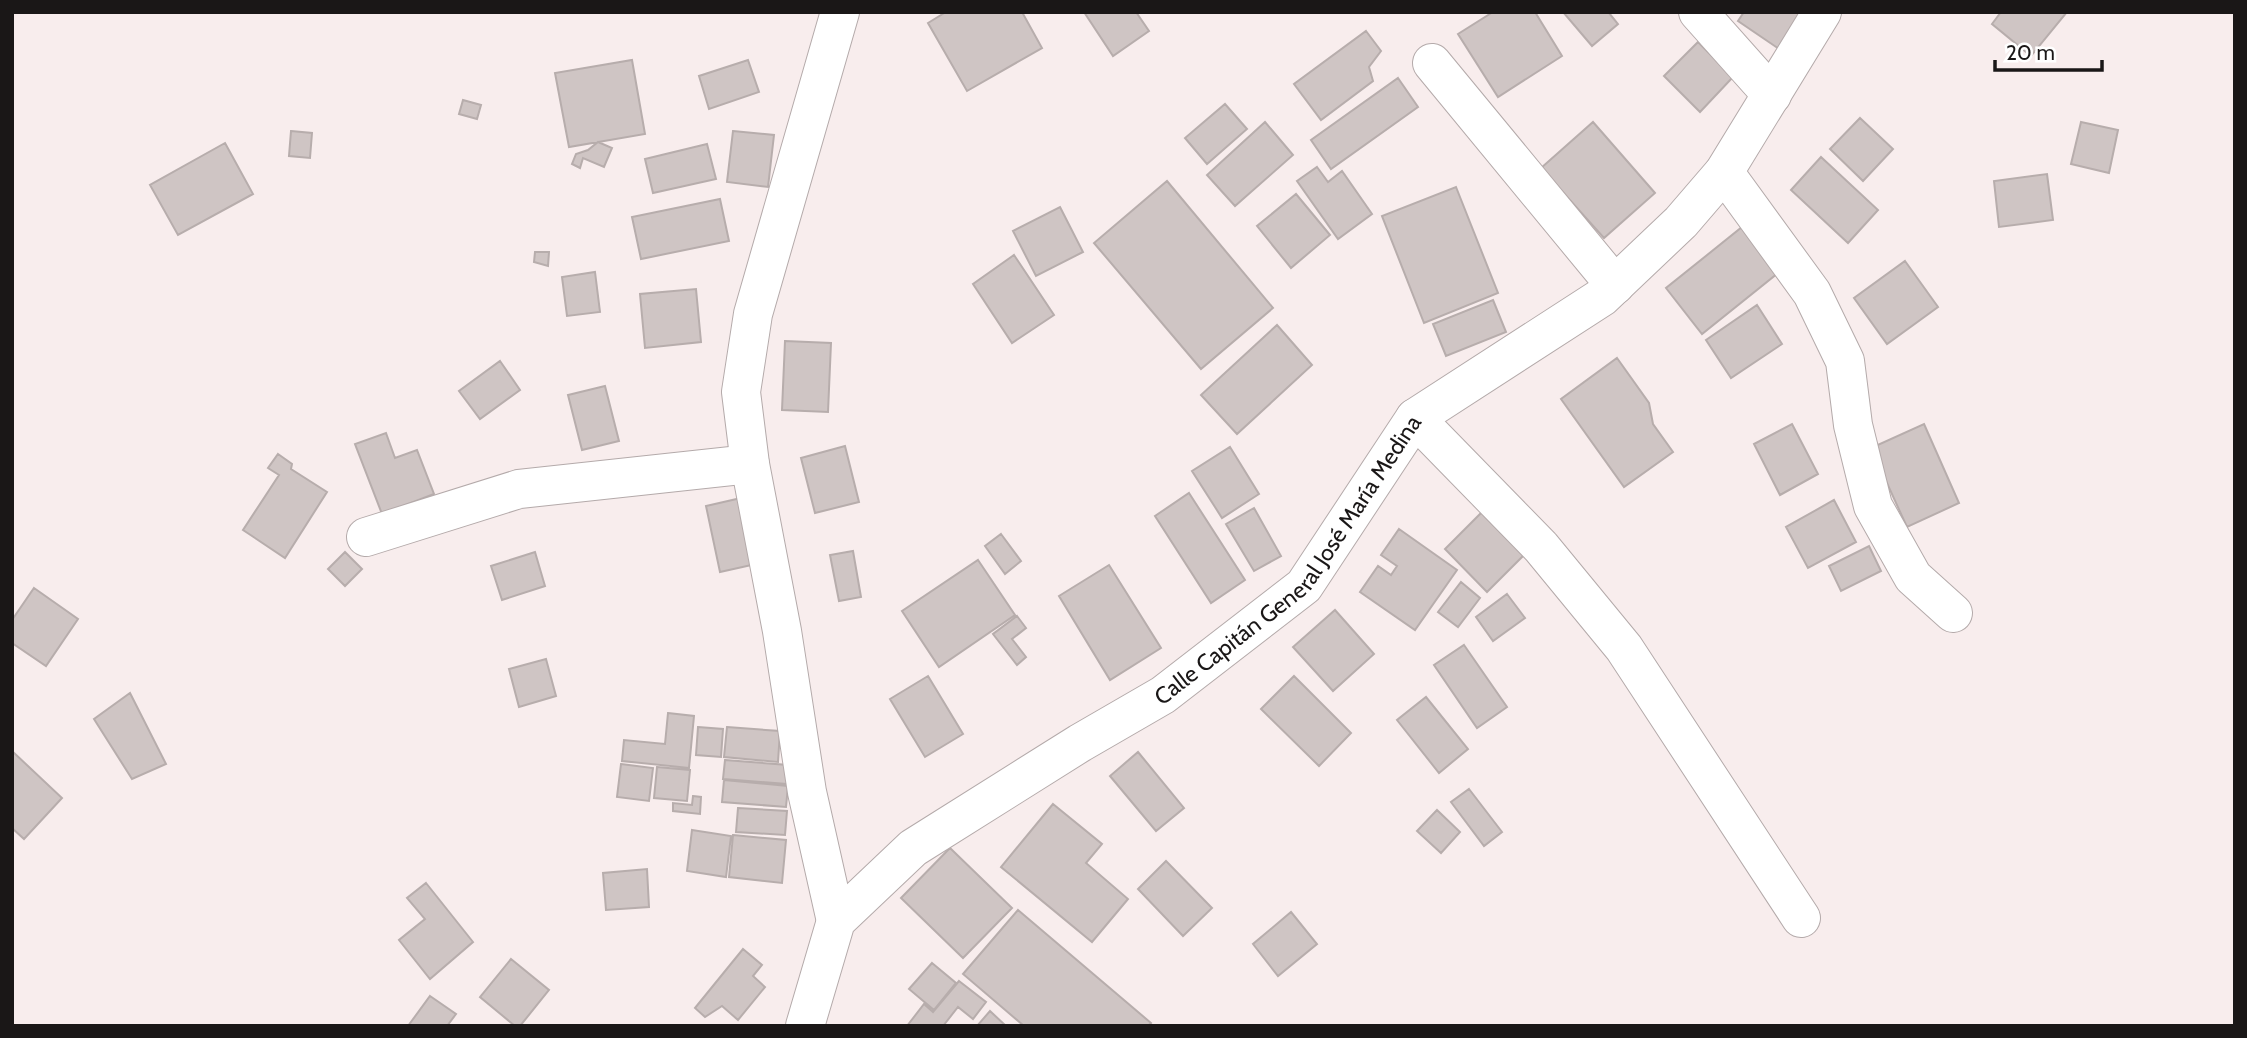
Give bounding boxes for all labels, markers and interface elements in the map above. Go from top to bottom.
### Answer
scale bar [1995,28,2102,72]
text: 20 m [2006,40,2055,65]
street label: Calle Capitán General José María Medina [1149,410,1427,711]

